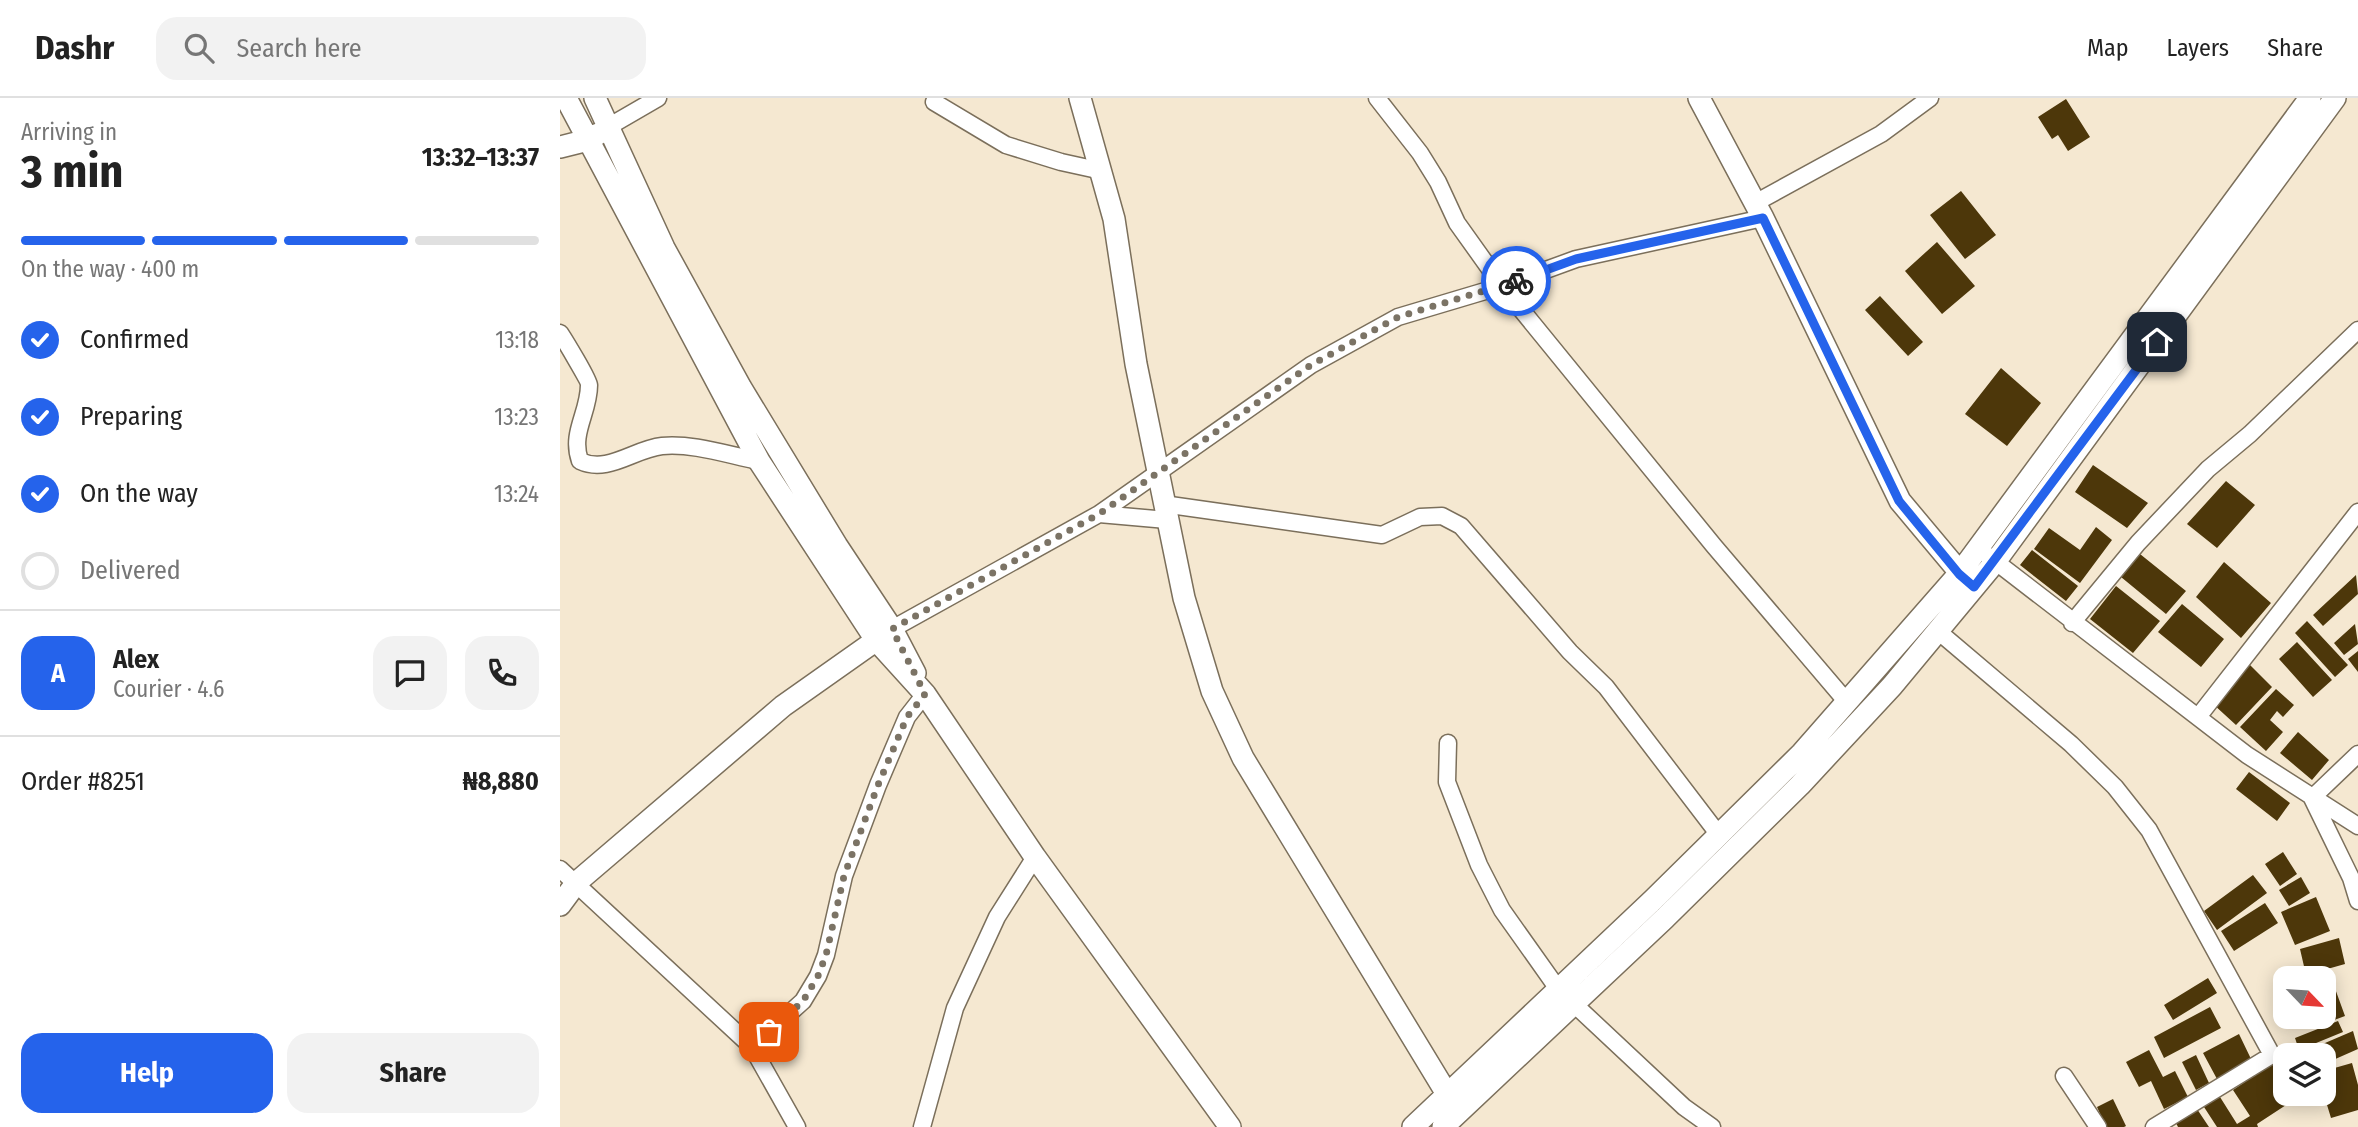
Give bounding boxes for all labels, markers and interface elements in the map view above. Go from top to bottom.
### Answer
search box [156,17,646,80]
text: Dashr [35,28,114,68]
icon: search [180,29,218,67]
text: Search here [236,33,362,64]
text: Map [2087,34,2129,62]
text: Layers [2167,34,2229,62]
text: Share [2267,34,2323,62]
text: Arriving in [21,118,117,146]
text: 13:32–13:37 [422,142,539,173]
text: 3 min [21,144,123,199]
courier [1481,246,1551,316]
text: On the way · 400 m [21,255,199,283]
icon: bike [1497,262,1535,300]
pin [2127,312,2187,372]
icon: check [21,321,59,359]
icon: home [2138,323,2176,361]
text: Confirmed [80,324,190,355]
text: 13:18 [495,326,539,354]
icon: check [21,398,59,436]
text: Preparing [80,401,182,432]
text: 13:23 [494,403,539,431]
icon: check [21,475,59,513]
text: On the way [80,478,198,509]
text: 13:24 [494,480,539,508]
text: Delivered [80,555,181,586]
button: chat [373,636,447,710]
button: phone [465,636,539,710]
text: Alex [113,644,159,675]
text: A [51,658,65,689]
text: Courier · 4.6 [113,675,224,703]
text: Order #8251 [21,766,145,797]
text: ₦8,880 [462,766,539,797]
north arrow [2273,966,2336,1029]
map controls [2273,966,2336,1106]
pin [739,1002,799,1062]
icon: bag [750,1013,788,1051]
button: Help [21,1033,273,1113]
button: Share [287,1033,539,1113]
button: layers [2273,1043,2336,1106]

